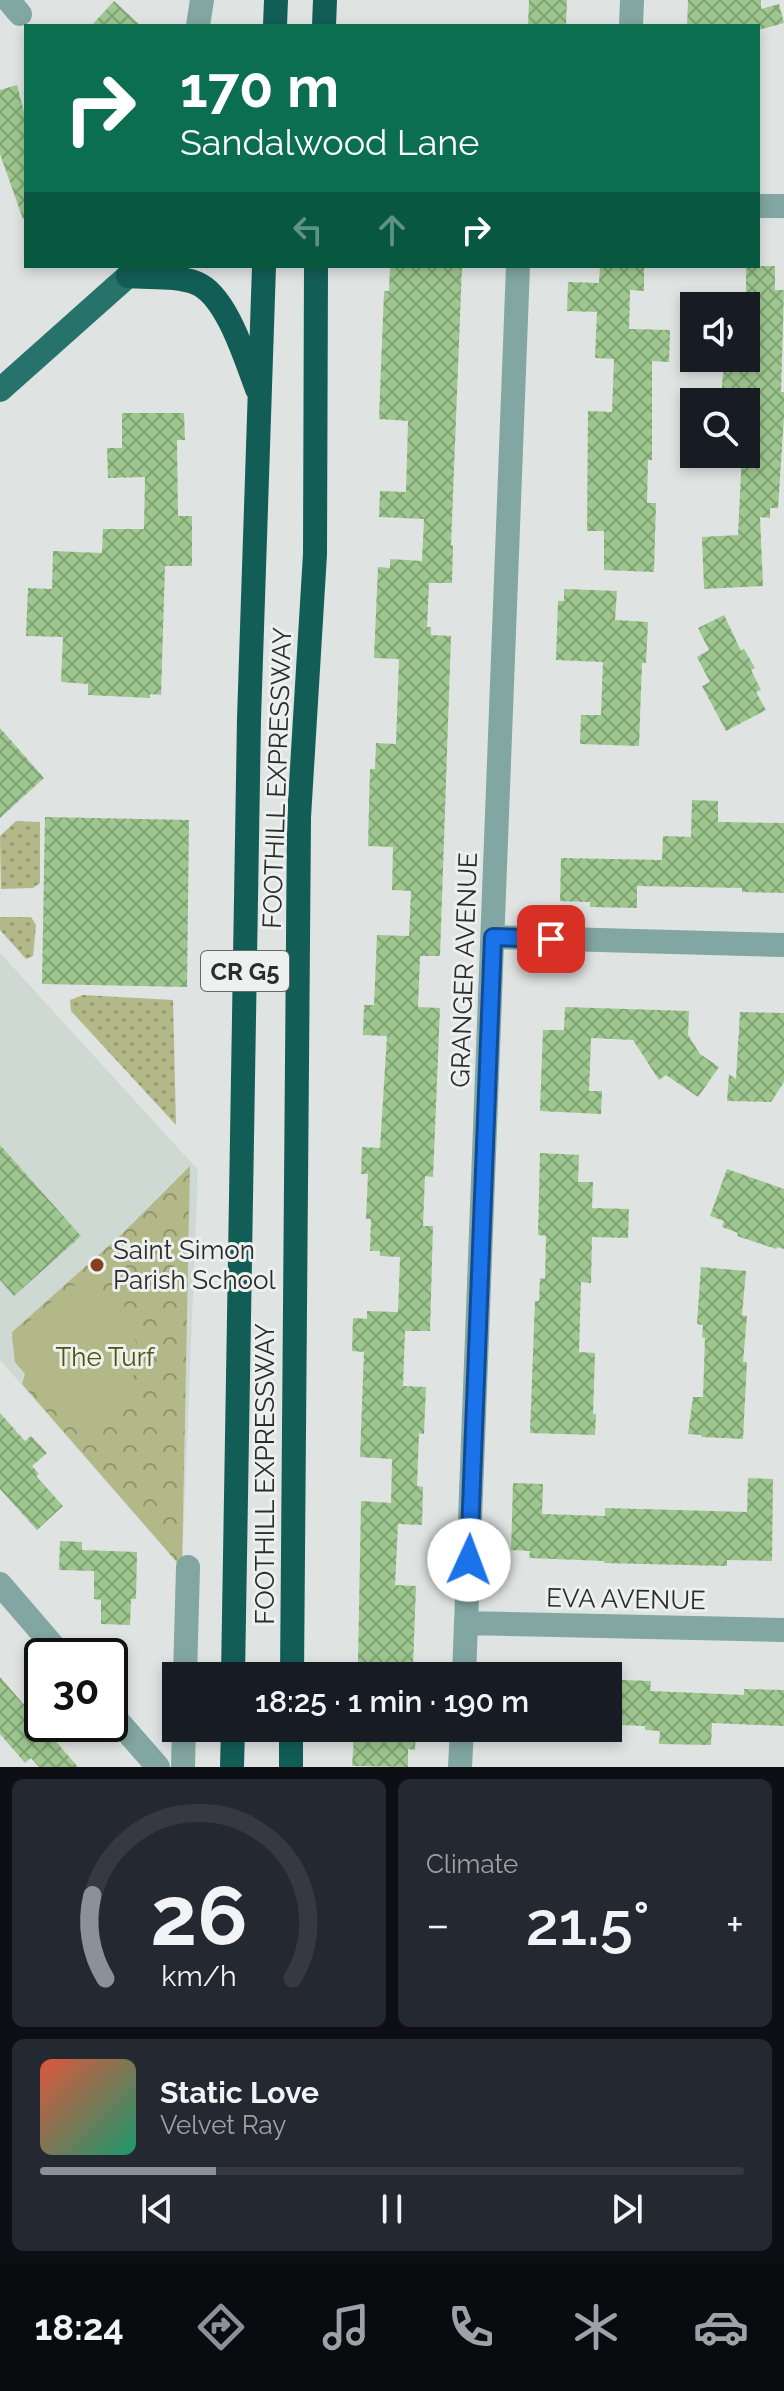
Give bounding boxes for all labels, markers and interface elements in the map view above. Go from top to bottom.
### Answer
text: 170 m [180,54,339,120]
icon: right [48,56,152,160]
text: Sandalwood Lane [180,121,479,163]
icon: left [286,208,330,252]
icon: ahead [370,208,414,252]
icon: right [454,208,498,252]
map controls [680,292,760,468]
button: sound [680,292,760,372]
button: search [680,388,760,468]
street label: FOOTHILL EXPRESSWAY [257,627,297,929]
street label: GRANGER AVENUE [445,852,483,1088]
pin [517,905,585,973]
icon: arrive [529,917,573,961]
road number: CR G5 [201,951,289,991]
place label: Saint Simon Parish School [113,1235,276,1295]
marker: Saint Simon Parish School [88,1256,106,1274]
street label: FOOTHILL EXPRESSWAY [250,1323,280,1625]
park label: The Turf [56,1342,156,1372]
position arrow [427,1518,511,1602]
street label: EVA AVENUE [546,1583,706,1615]
speed limit sign: 30 [24,1638,128,1742]
text: 18:25 · 1 min · 190 m [255,1684,529,1719]
text: Climate [426,1849,518,1879]
text: 26 [150,1867,248,1964]
text: 21.5° [526,1889,650,1959]
text: − [426,1899,450,1950]
text: + [726,1899,744,1950]
text: km/h [161,1959,237,1993]
text: Static Love [160,2075,319,2110]
text: Velvet Ray [160,2110,286,2140]
icon: previous [135,2187,179,2231]
icon: pause [370,2187,414,2231]
icon: next [605,2187,649,2231]
icon: directions [193,2299,249,2355]
icon: music [318,2299,374,2355]
icon: phone [443,2299,499,2355]
icon: climate [568,2299,624,2355]
icon: car [693,2299,749,2355]
text: 18:24 [35,2306,124,2348]

